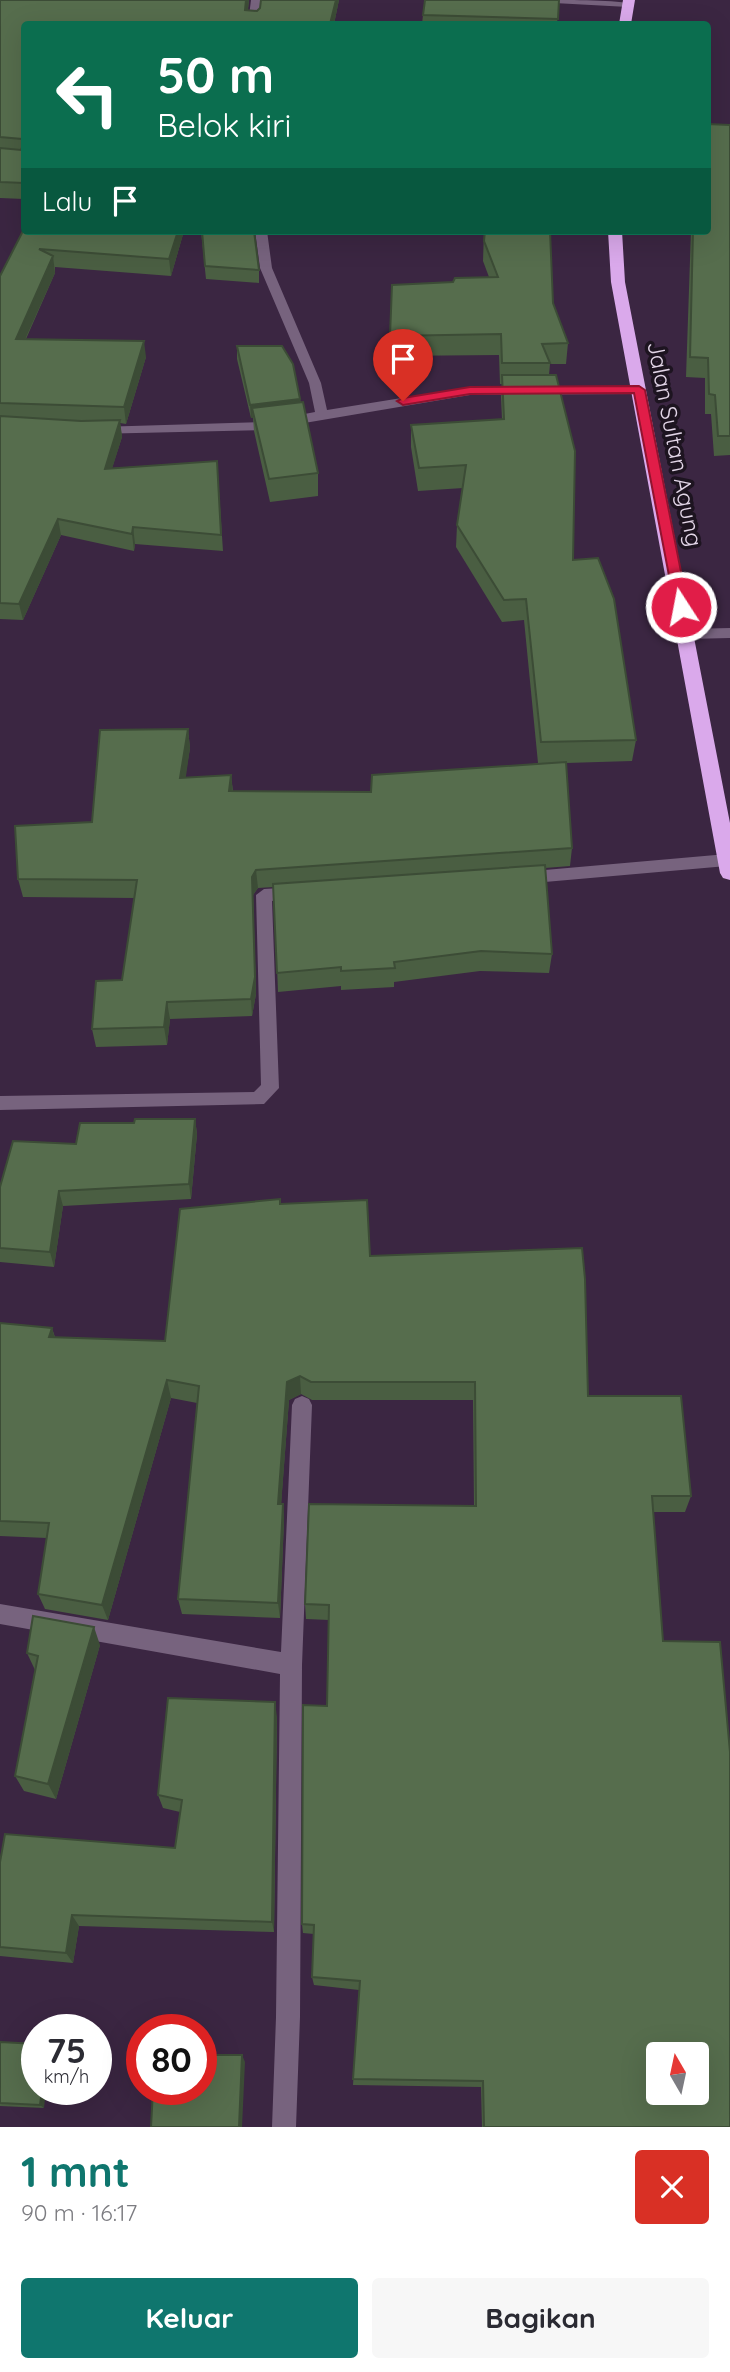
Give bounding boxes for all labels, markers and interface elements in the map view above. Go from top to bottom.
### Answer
text: 50 m [157,44,274,105]
icon: left [42,49,133,140]
text: Belok kiri [157,105,291,145]
icon: arrive [106,182,144,220]
text: Lalu [42,185,92,218]
pin [373,329,433,401]
street label: Jalan Sultan Agung [641,339,710,549]
icon: arrive [384,340,422,378]
position arrow [644,570,718,644]
speed limit sign: 80 [126,2014,217,2105]
text: 75 [47,2028,86,2072]
north arrow [646,2042,709,2105]
map controls [646,2042,709,2105]
text: km/h [44,2065,89,2088]
text: 1 mnt [21,2145,130,2198]
button: close [635,2150,709,2224]
text: 90 m · 16:17 [21,2198,137,2227]
button: Keluar [21,2278,358,2358]
button: Bagikan [372,2278,709,2358]

